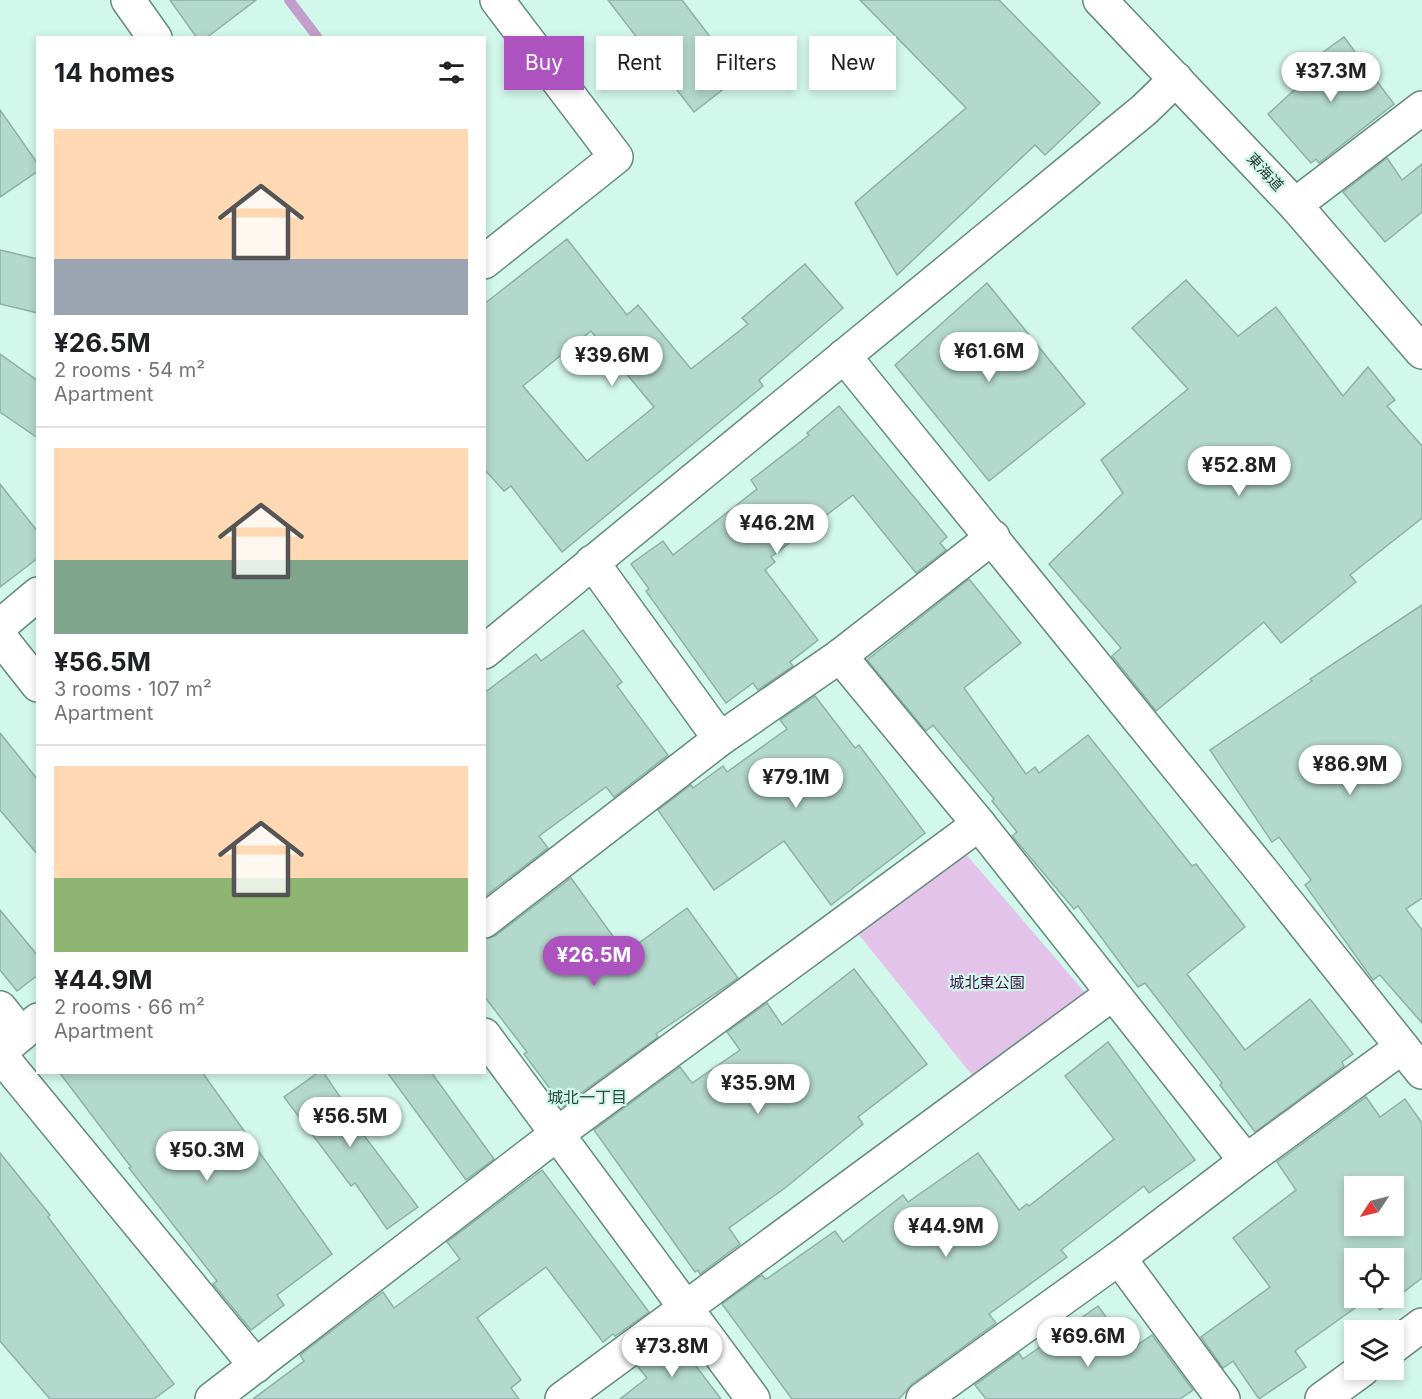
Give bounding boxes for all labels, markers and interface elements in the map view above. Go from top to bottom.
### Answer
chip: Buy [504,36,584,90]
chip: Rent [596,36,683,90]
chip: Filters [695,36,797,90]
chip: New [809,36,896,90]
pin: ¥37.3M [1282,52,1380,103]
icon: filters [435,56,468,89]
text: 14 homes [54,57,175,88]
text: ¥37.3M [1295,59,1367,83]
street label: 東海道 [1243,149,1288,195]
icon: home [207,168,315,276]
text: ¥26.5M [54,327,151,358]
pin: ¥61.6M [940,332,1038,383]
pin: ¥39.6M [563,336,661,387]
text: ¥61.6M [954,339,1024,363]
text: ¥39.6M [575,343,649,367]
text: 2 rooms · 54 m² [54,358,205,382]
text: Apartment [54,382,153,406]
pin: ¥52.8M [1190,446,1288,497]
text: ¥52.8M [1202,453,1276,477]
icon: home [207,487,315,595]
pin: ¥46.2M [728,504,826,555]
text: ¥46.2M [739,511,815,535]
text: ¥56.5M [54,646,151,677]
text: 3 rooms · 107 m² [54,677,212,701]
text: Apartment [54,701,153,725]
pin: ¥86.9M [1301,745,1399,796]
text: ¥86.9M [1313,752,1387,776]
pin: ¥79.1M [747,758,845,809]
text: ¥79.1M [762,765,830,789]
icon: home [207,805,315,913]
pin: ¥26.5M [545,936,643,987]
text: ¥26.5M [557,943,631,967]
text: ¥44.9M [54,964,153,995]
park label: 城北東公園 [949,973,1025,992]
text: 2 rooms · 66 m² [54,995,205,1019]
text: Apartment [54,1019,153,1043]
pin: ¥35.9M [709,1064,807,1115]
text: ¥35.9M [721,1071,795,1095]
district label: 城北一丁目 [547,1087,627,1107]
pin: ¥56.5M [301,1097,399,1148]
text: ¥56.5M [313,1104,387,1128]
pin: ¥50.3M [158,1131,256,1182]
text: ¥50.3M [170,1138,244,1162]
north arrow [1344,1176,1404,1236]
map controls [1344,1176,1404,1380]
pin: ¥44.9M [897,1207,995,1258]
text: ¥44.9M [908,1214,984,1238]
button: locate [1344,1248,1404,1308]
pin: ¥69.6M [1039,1317,1137,1368]
button: layers [1344,1320,1404,1380]
text: ¥69.6M [1051,1324,1125,1348]
pin: ¥73.8M [623,1327,721,1378]
text: ¥73.8M [636,1334,708,1358]

